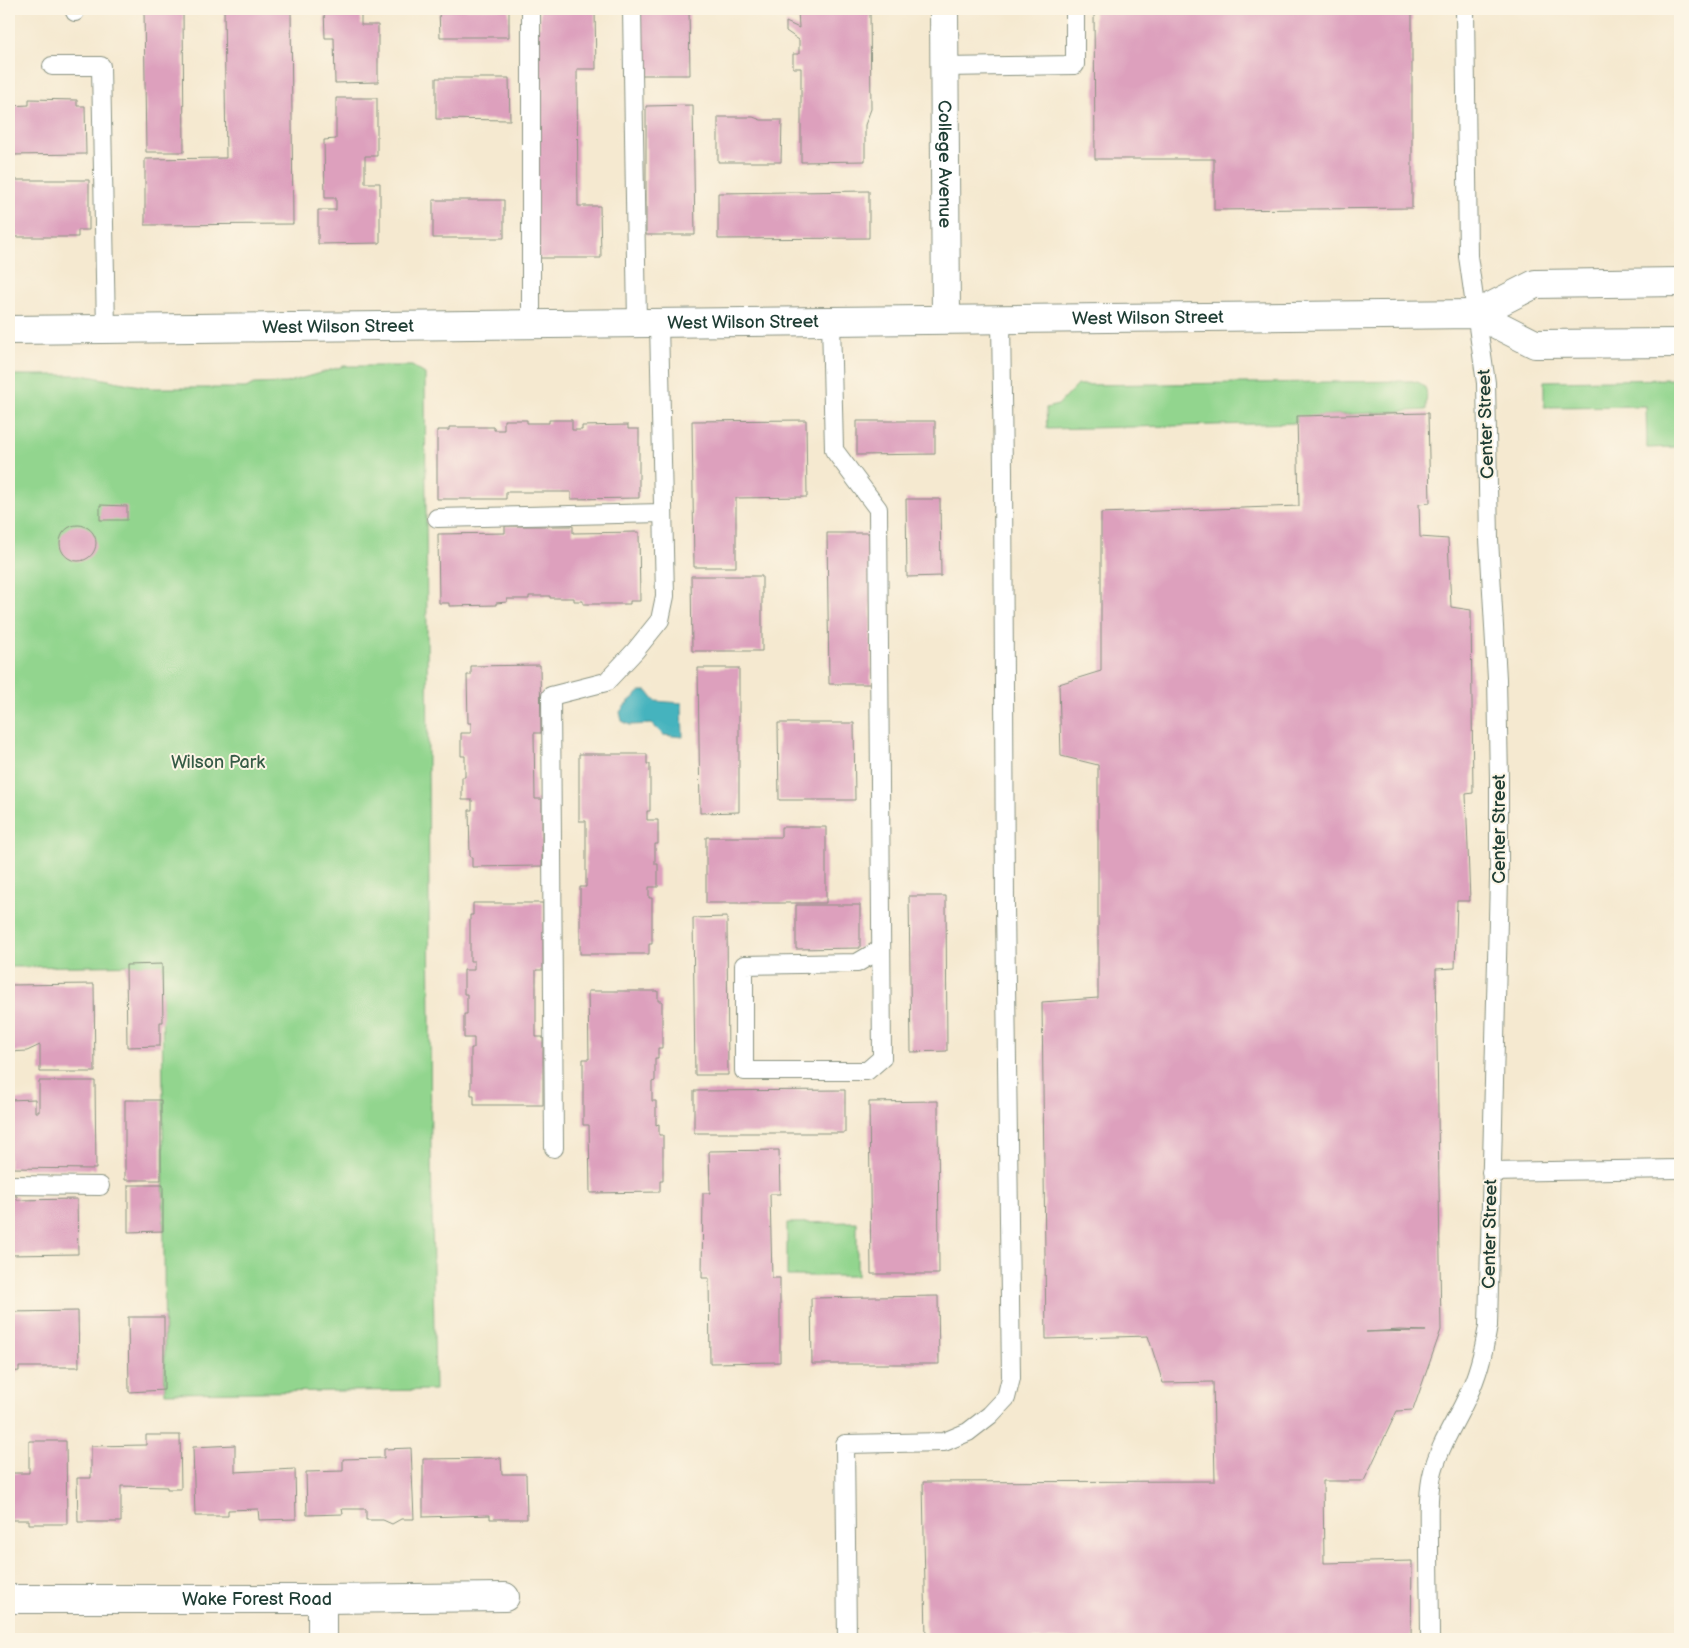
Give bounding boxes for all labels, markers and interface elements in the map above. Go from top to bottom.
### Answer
street label: College Avenue [934,100,956,228]
street label: West Wilson Street [1072,306,1224,329]
street label: West Wilson Street [667,311,819,333]
street label: West Wilson Street [262,315,414,338]
street label: Center Street [1474,368,1498,479]
park label: Wilson Park [171,752,265,773]
street label: Center Street [1489,774,1510,884]
street label: Center Street [1479,1179,1501,1289]
street label: Wake Forest Road [182,1588,332,1610]

